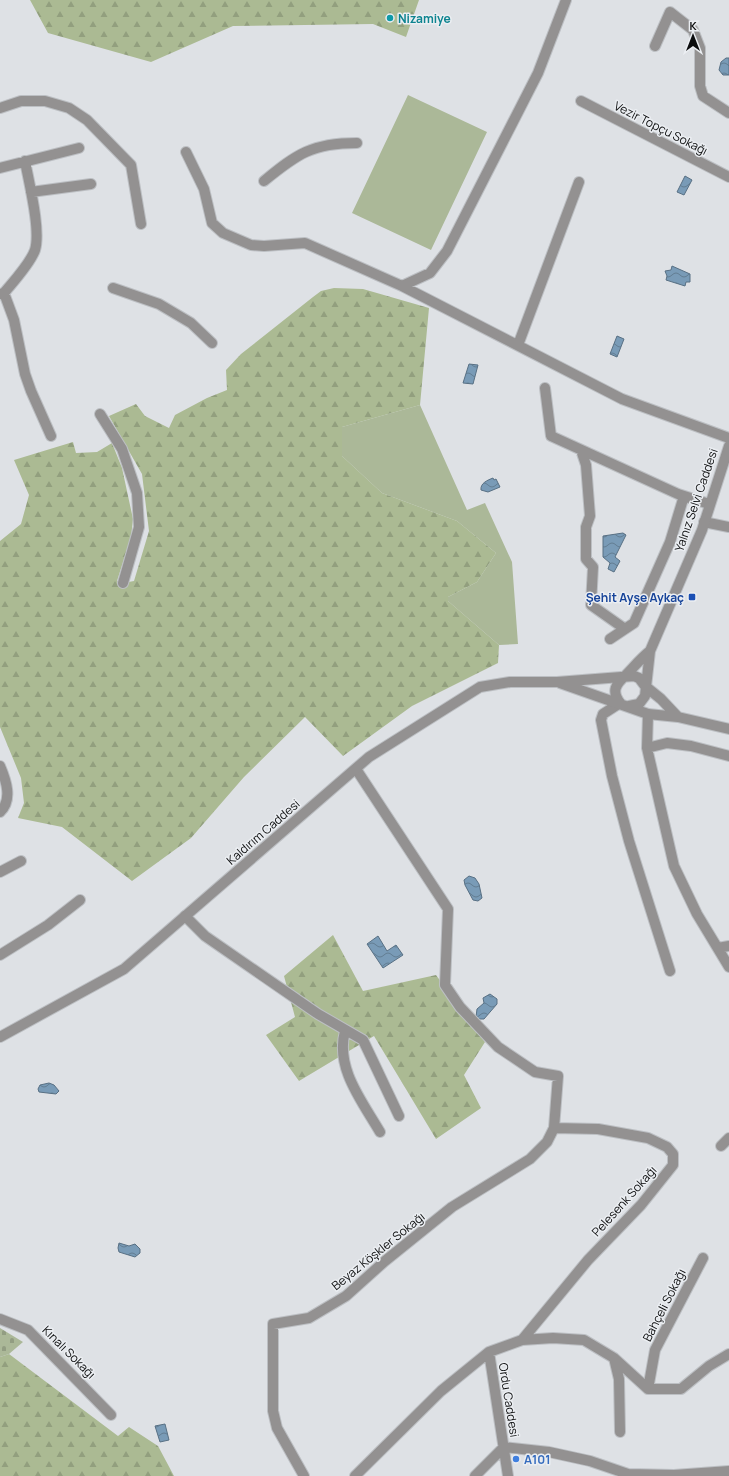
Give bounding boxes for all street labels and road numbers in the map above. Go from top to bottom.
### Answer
street label: Vezir Topçu Sokağı [611,97,711,159]
street label: Yalnız Selvi Caddesi [670,446,722,554]
street label: Kaldırım Caddesi [223,795,303,869]
street label: Pelesenk Sokağı [588,1162,660,1240]
street label: Beyaz Köşkler Sokağı [328,1208,428,1294]
street label: Bahçeli Sokağı [638,1266,690,1344]
street label: Kınalı Sokağı [39,1322,99,1382]
street label: Ordu Caddesi [495,1362,523,1438]

